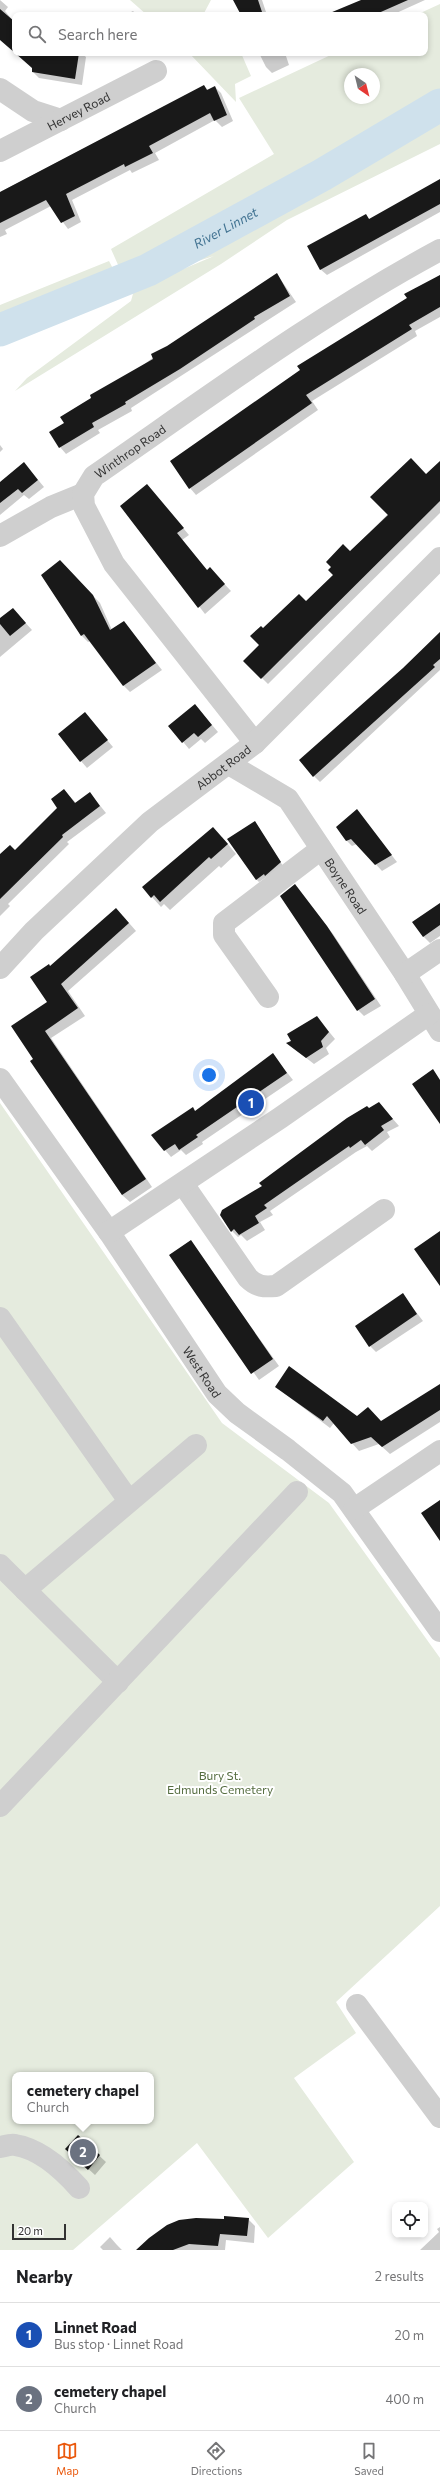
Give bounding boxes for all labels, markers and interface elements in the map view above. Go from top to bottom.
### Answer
search box [12,12,428,56]
icon: search [26,23,48,45]
text: Search here [58,25,137,43]
north arrow [344,68,380,104]
street label: Hervey Road [44,89,112,133]
water label: River Linnet [191,203,261,252]
street label: Winthrop Road [92,421,168,481]
street label: Abbot Road [193,742,253,792]
street label: Boyne Road [322,855,370,917]
your location [199,1065,219,1085]
pin: 1 [238,1088,264,1118]
street label: West Road [180,1344,224,1400]
park label: Bury St. Edmunds Cemetery [167,1768,273,1796]
popup [12,2072,154,2124]
text: cemetery chapel [27,2081,139,2099]
text: Church [27,2099,69,2115]
pin: 2 [70,2137,96,2167]
map controls [392,2202,428,2238]
button: locate [392,2202,428,2238]
scale bar [12,2222,66,2241]
text: 20 m [18,2224,43,2237]
text: Nearby [16,2266,73,2287]
text: 2 results [375,2268,424,2284]
text: Linnet Road [54,2318,137,2336]
text: 1 [26,2327,32,2343]
text: 20 m [395,2327,424,2343]
text: Bus stop · Linnet Road [54,2336,183,2352]
text: cemetery chapel [54,2382,166,2400]
text: 2 [25,2391,33,2407]
text: 400 m [385,2391,424,2407]
text: Church [54,2400,96,2416]
tab: Map [56,2440,79,2477]
tab: Directions [191,2440,242,2477]
tab: Saved [354,2440,384,2477]

